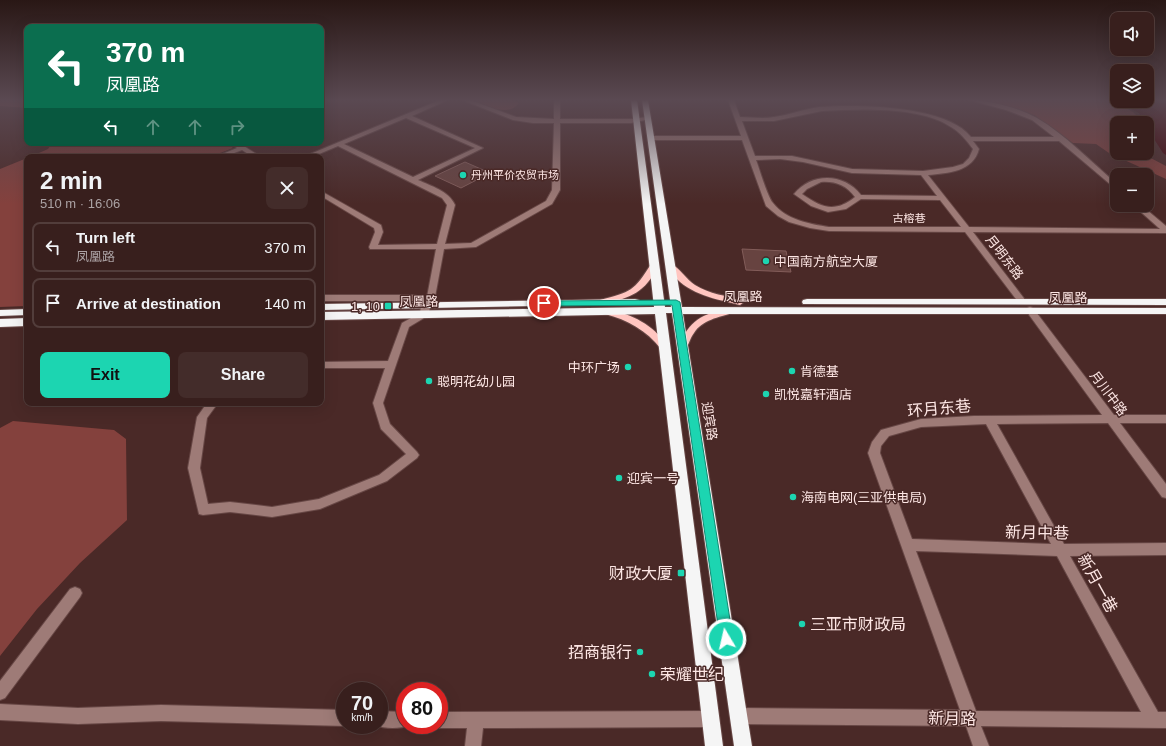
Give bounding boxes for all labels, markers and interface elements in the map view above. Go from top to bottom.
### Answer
map controls [1110,12,1154,212]
button: sound [1110,12,1154,56]
text: 370 m [106,37,185,68]
icon: left [40,40,92,92]
button: layers [1110,64,1154,108]
text: 凤凰路 [106,75,160,95]
icon: left [100,116,122,138]
icon: ahead [142,116,164,138]
icon: ahead [184,116,206,138]
icon: right [226,116,248,138]
button: + [1110,116,1154,160]
text: 2 min [40,167,103,194]
button: close [266,167,308,209]
button: − [1110,168,1154,212]
place label: 丹州平价农贸市场 [471,169,559,181]
marker: 丹州平价农贸市场 [458,170,468,180]
text: 510 m · 16:06 [40,196,120,211]
street label: 古榕巷 [893,212,926,224]
text: Turn left [76,229,135,246]
street label: 月明东路 [983,232,1027,282]
icon: left [42,236,64,258]
text: 370 m [264,239,306,256]
text: 凤凰路 [76,249,115,264]
place label: 中国南方航空大厦 [774,254,878,269]
marker: 中国南方航空大厦 [761,256,771,266]
pin [527,286,561,320]
street label: 凤凰路 [723,289,763,304]
street label: 凤凰路 [1048,290,1088,305]
icon: arrive [42,292,64,314]
icon: arrive [533,292,555,314]
street label: 凤凰路 [399,294,439,309]
text: Arrive at destination [76,295,221,312]
text: 140 m [264,295,306,312]
place label: 1, 10 [351,299,380,314]
marker: 1, 10 [383,301,393,311]
button: Exit [40,352,170,398]
button: Share [178,352,308,398]
place label: 中环广场 [568,360,620,375]
marker: 中环广场 [623,362,633,372]
place label: 肯德基 [800,364,839,379]
marker: 肯德基 [787,366,797,376]
street label: 月川中路 [1087,368,1130,419]
place label: 聪明花幼儿园 [437,374,515,389]
marker: 聪明花幼儿园 [424,376,434,386]
place label: 凯悦嘉轩酒店 [774,387,852,402]
marker: 凯悦嘉轩酒店 [761,389,771,399]
street label: 环月东巷 [906,397,972,420]
street label: 迎宾路 [699,401,720,442]
place label: 迎宾一号 [627,471,679,486]
marker: 迎宾一号 [614,473,624,483]
place label: 海南电网(三亚供电局) [801,490,927,505]
marker: 海南电网(三亚供电局) [788,492,798,502]
street label: 新月中巷 [1005,523,1069,542]
street label: 新月一巷 [1075,551,1121,615]
place label: 财政大厦 [609,565,673,582]
marker: 财政大厦 [676,568,686,578]
place label: 三亚市财政局 [810,616,906,633]
position arrow [705,618,747,660]
marker: 三亚市财政局 [797,619,807,629]
place label: 招商银行 [568,644,632,661]
marker: 招商银行 [635,647,645,657]
place label: 荣耀世纪 [660,666,724,683]
marker: 荣耀世纪 [647,669,657,679]
speed limit sign: 80 [396,682,448,734]
text: 70 [351,692,373,714]
street label: 新月路 [928,710,976,727]
text: km/h [351,712,373,723]

